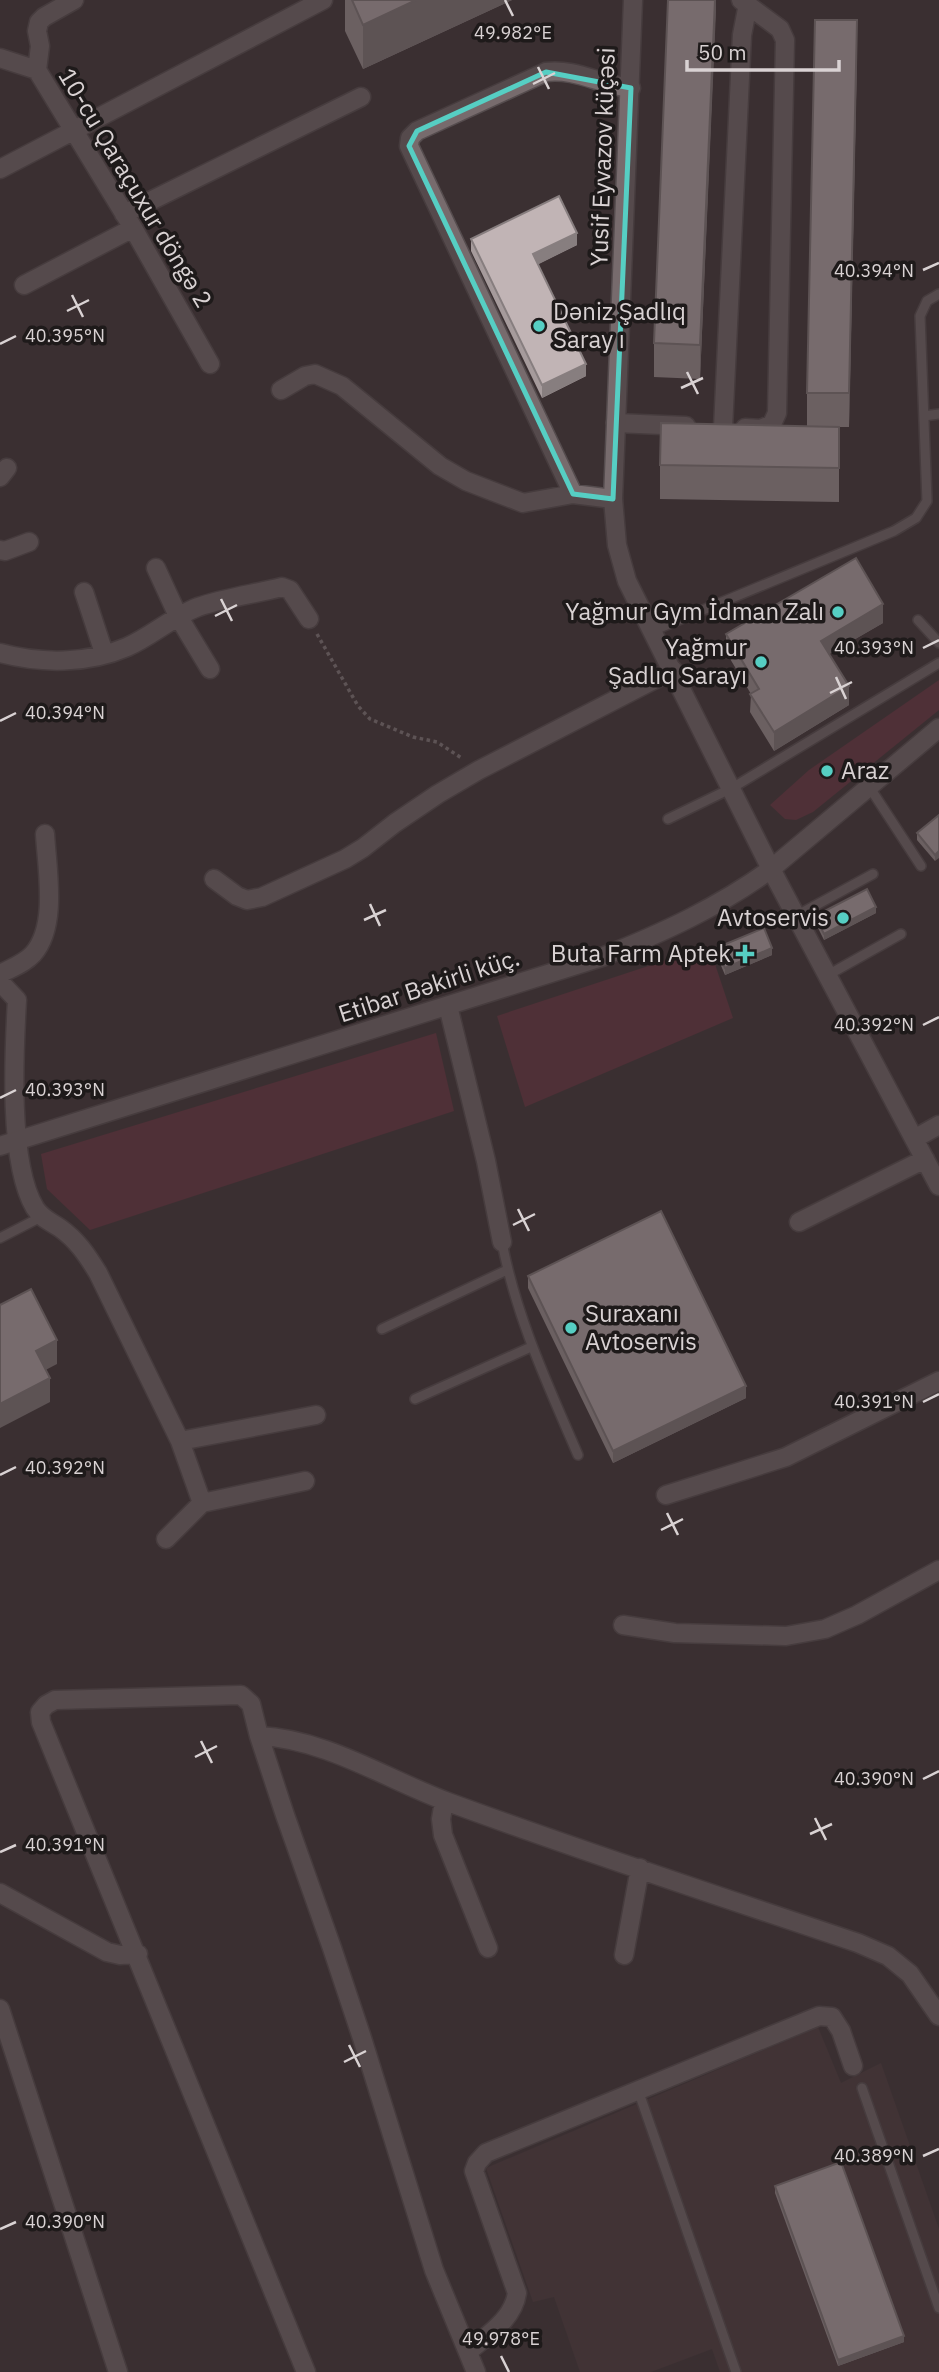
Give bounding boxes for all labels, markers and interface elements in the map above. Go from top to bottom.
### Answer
text: 49.982°E [474,21,552,44]
scale bar [687,28,839,72]
text: 50 m [698,38,747,66]
street label: Yusif Eyvazov küçəsi [582,47,622,267]
street label: 10-cu Qaraçuxur döngə 2 [52,62,220,313]
text: 40.394°N [834,259,914,282]
place label: Dəniz Şadlıq Saray ı [553,295,686,355]
marker: Dəniz Şadlıq Saray ı [531,318,547,334]
text: 40.395°N [25,324,105,347]
place label: Yağmur Gym İdman Zalı [565,595,824,627]
marker: Yağmur Gym İdman Zalı [830,604,846,620]
place label: Yağmur Şadlıq Sarayı [608,631,747,691]
text: 40.393°N [834,636,914,659]
marker: Yağmur Şadlıq Sarayı [753,654,769,670]
text: 40.394°N [25,701,105,724]
place label: Araz [841,754,889,786]
marker: Araz [819,763,835,779]
place label: Avtoservis [717,901,829,933]
marker: Avtoservis [835,910,851,926]
place label: Buta Farm Aptek [551,937,731,969]
street label: Etibar Bəkirli küç. [334,941,523,1029]
marker: Buta Farm Aptek [737,946,753,962]
text: 40.392°N [834,1013,914,1036]
text: 40.393°N [25,1078,105,1101]
place label: Suraxanı Avtoservis [585,1297,697,1357]
marker: Suraxanı Avtoservis [563,1320,579,1336]
text: 40.391°N [834,1390,914,1413]
text: 40.392°N [25,1456,105,1479]
text: 40.390°N [834,1767,914,1790]
text: 40.391°N [25,1833,105,1856]
text: 40.389°N [834,2144,914,2167]
text: 40.390°N [25,2210,105,2233]
text: 49.978°E [462,2327,540,2350]

